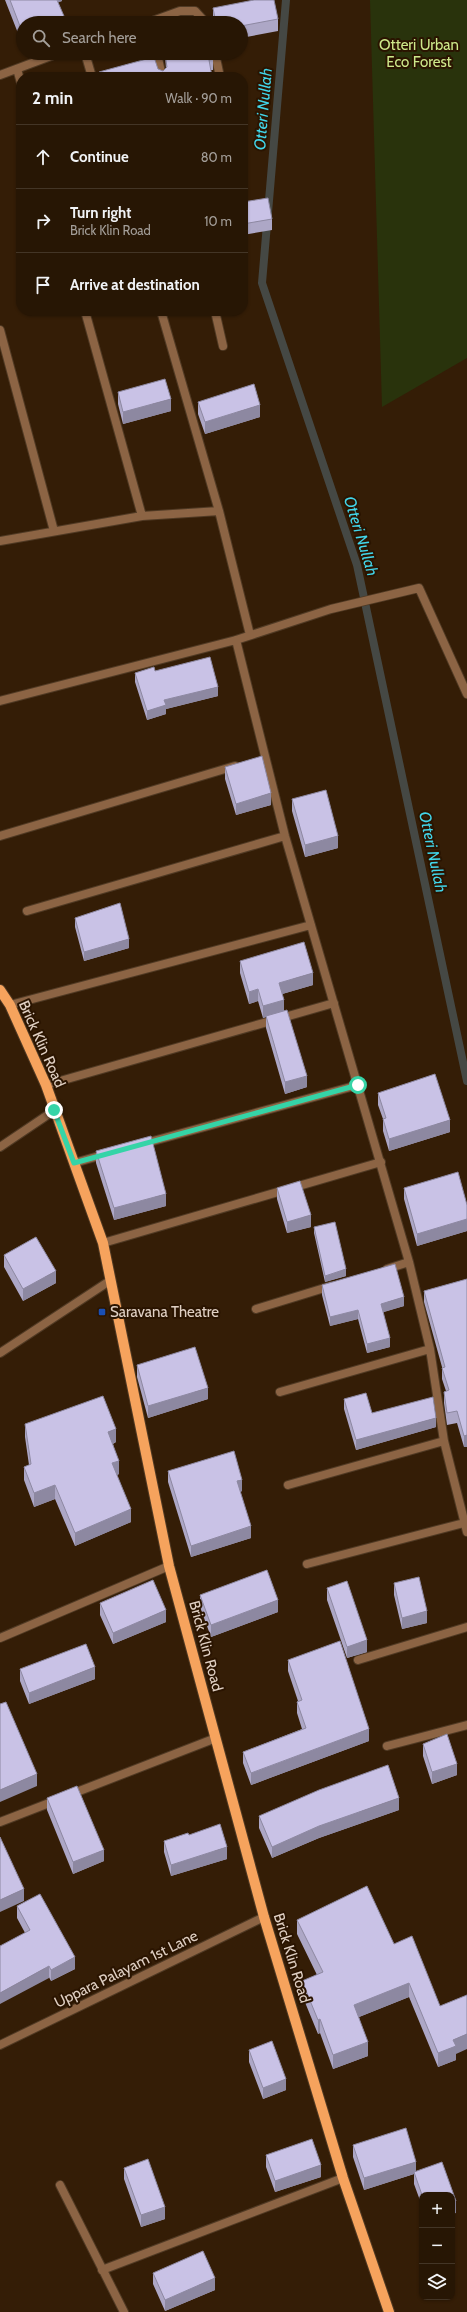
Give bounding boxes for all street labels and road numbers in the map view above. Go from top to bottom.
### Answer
street label: Brick Klin Road [15,998,69,1090]
street label: Brick Klin Road [185,1599,227,1693]
street label: Brick Klin Road [270,1911,314,2005]
street label: Uppara Palayam 1st Lane [51,1926,201,2012]

